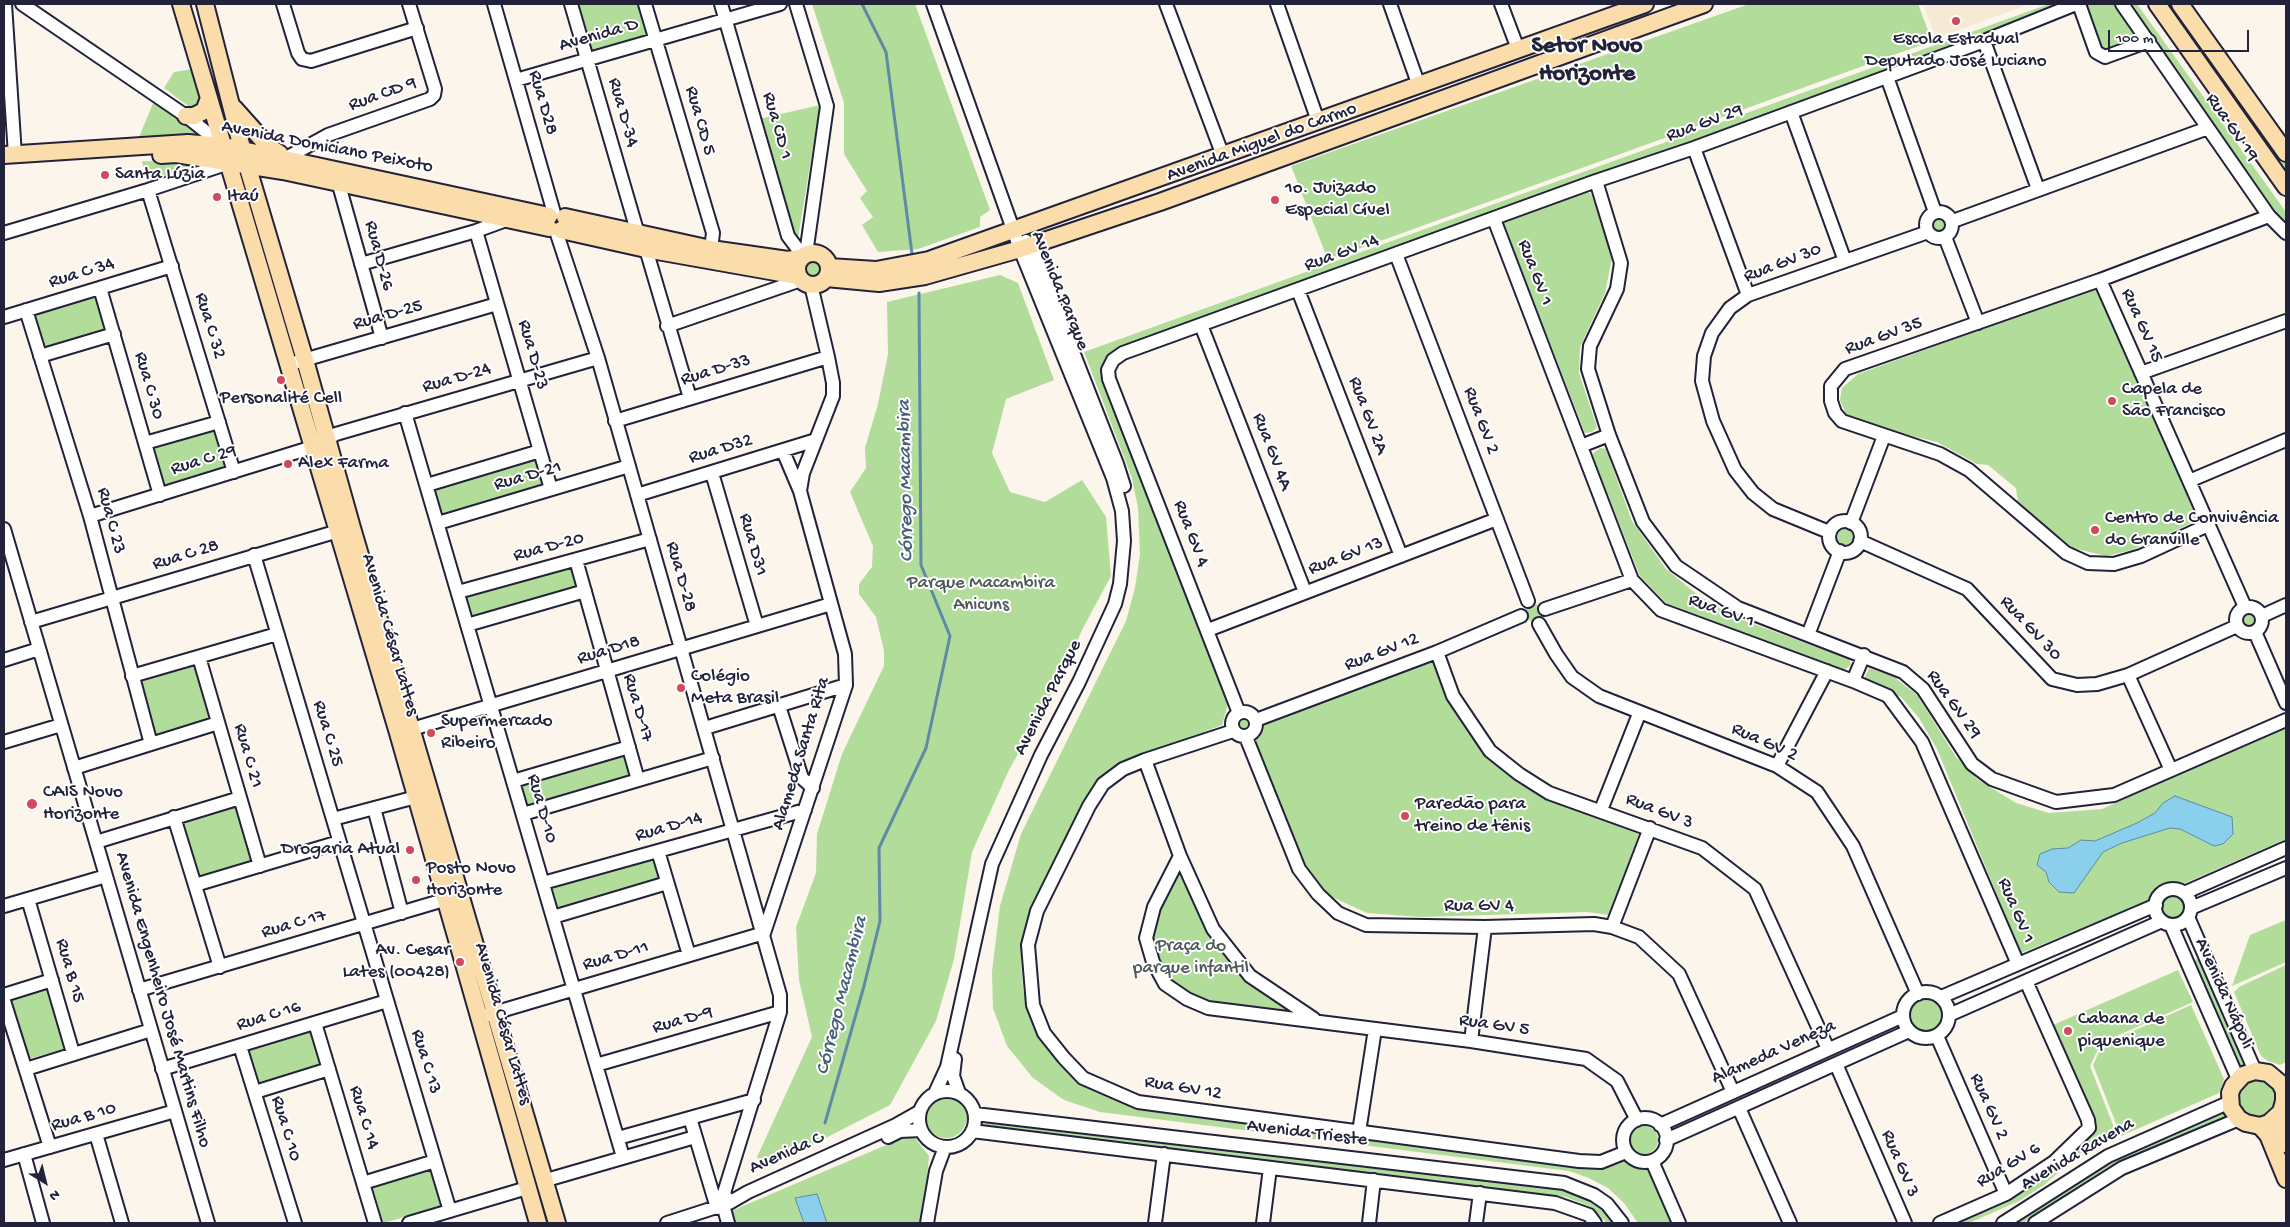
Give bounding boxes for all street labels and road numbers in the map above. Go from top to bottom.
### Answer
street label: Avenida D [557,14,641,58]
street label: Rua D28 [522,68,562,138]
street label: Rua CD 9 [346,72,420,118]
street label: Rua D-34 [601,76,643,150]
street label: Rua CD 5 [678,84,720,158]
street label: Rua GV 19 [2199,89,2263,167]
street label: Rua CD 1 [756,90,796,162]
street label: Avenida Miguel do Carmo [1164,98,1360,188]
street label: Rua GV 29 [1664,100,1746,148]
street label: Avenida Domiciano Peixoto [219,116,435,180]
street label: Rua D-26 [358,219,398,293]
street label: Avenida Parque [1025,228,1093,354]
street label: Rua GV 14 [1302,230,1382,278]
street label: Rua GV 1 [1511,237,1557,309]
street label: Rua GV 30 [1741,239,1825,289]
street label: Rua C 34 [46,253,118,295]
street label: Rua GV 15 [2115,285,2167,367]
street label: Rua C 32 [188,290,230,362]
street label: Rua D-25 [350,295,426,337]
street label: Rua GV 35 [1842,312,1926,362]
street label: Rua D-23 [511,318,553,392]
street label: Rua C 30 [127,350,169,422]
street label: Rua D-33 [678,350,754,392]
street label: Rua D-24 [420,358,494,400]
street label: Rua GV 2A [1342,374,1392,458]
street label: Rua GV 2 [1457,384,1503,458]
street label: Rua GV 4A [1246,410,1296,494]
street label: Rua D32 [686,430,756,470]
street label: Rua C 29 [168,440,240,482]
street label: Rua D-21 [492,456,564,498]
street label: Rua C 23 [90,485,130,557]
street label: Rua GV 4 [1167,497,1213,571]
street label: Rua D31 [732,511,772,579]
street label: Rua D-20 [511,528,587,568]
street label: Rua GV 13 [1305,532,1387,582]
street label: Rua C 28 [150,535,222,577]
street label: Rua D-28 [659,539,701,615]
street label: Avenida César Lattes [355,551,423,719]
street label: Rua GV 1 [1685,590,1757,634]
street label: Rua GV 30 [1994,591,2066,667]
street label: Rua GV 12 [1342,628,1422,678]
street label: Rua D18 [575,631,643,671]
street label: Avenida Parque [1010,636,1088,760]
street label: Rua GV 29 [1920,666,1986,744]
street label: Rua D-17 [616,671,658,745]
street label: Alameda Santa Rita [768,675,836,833]
street label: Rua C 25 [306,698,348,770]
street label: Rua GV 2 [1727,718,1801,768]
street label: Rua C 21 [227,721,267,791]
street label: Rua D-10 [520,772,562,846]
street label: Rua GV 3 [1622,789,1696,835]
street label: Rua D-14 [633,808,705,848]
street label: Avenida Engenheiro José Martins Filho [109,849,215,1151]
street label: Rua GV 1 [1991,875,2039,947]
street label: Rua GV 4 [1444,896,1514,918]
street label: Rua C 17 [259,905,329,945]
street label: Avenida Nápoli [2188,935,2258,1053]
street label: Rua B 15 [49,936,89,1006]
street label: Rua D-11 [580,937,652,977]
street label: Avenida César Lattes [468,940,536,1108]
street label: Rua C 16 [234,996,304,1038]
street label: Rua D-9 [650,1002,716,1040]
street label: Rua GV 5 [1457,1010,1531,1042]
street label: Alameda Veneza [1708,1015,1840,1091]
street label: Rua C 13 [404,1027,446,1097]
street label: Rua GV 2 [1963,1070,2013,1144]
street label: Rua GV 12 [1143,1072,1223,1106]
street label: Rua C 14 [343,1083,383,1153]
street label: Rua C 10 [264,1094,306,1164]
street label: Rua B 10 [49,1098,119,1138]
street label: Avenida Ravena [2017,1113,2139,1197]
street label: Avenida Trieste [1245,1115,1369,1153]
street label: Rua GV 3 [1875,1127,1923,1201]
street label: Avenida C [746,1128,828,1180]
street label: Rua GV 6 [1973,1138,2045,1194]

